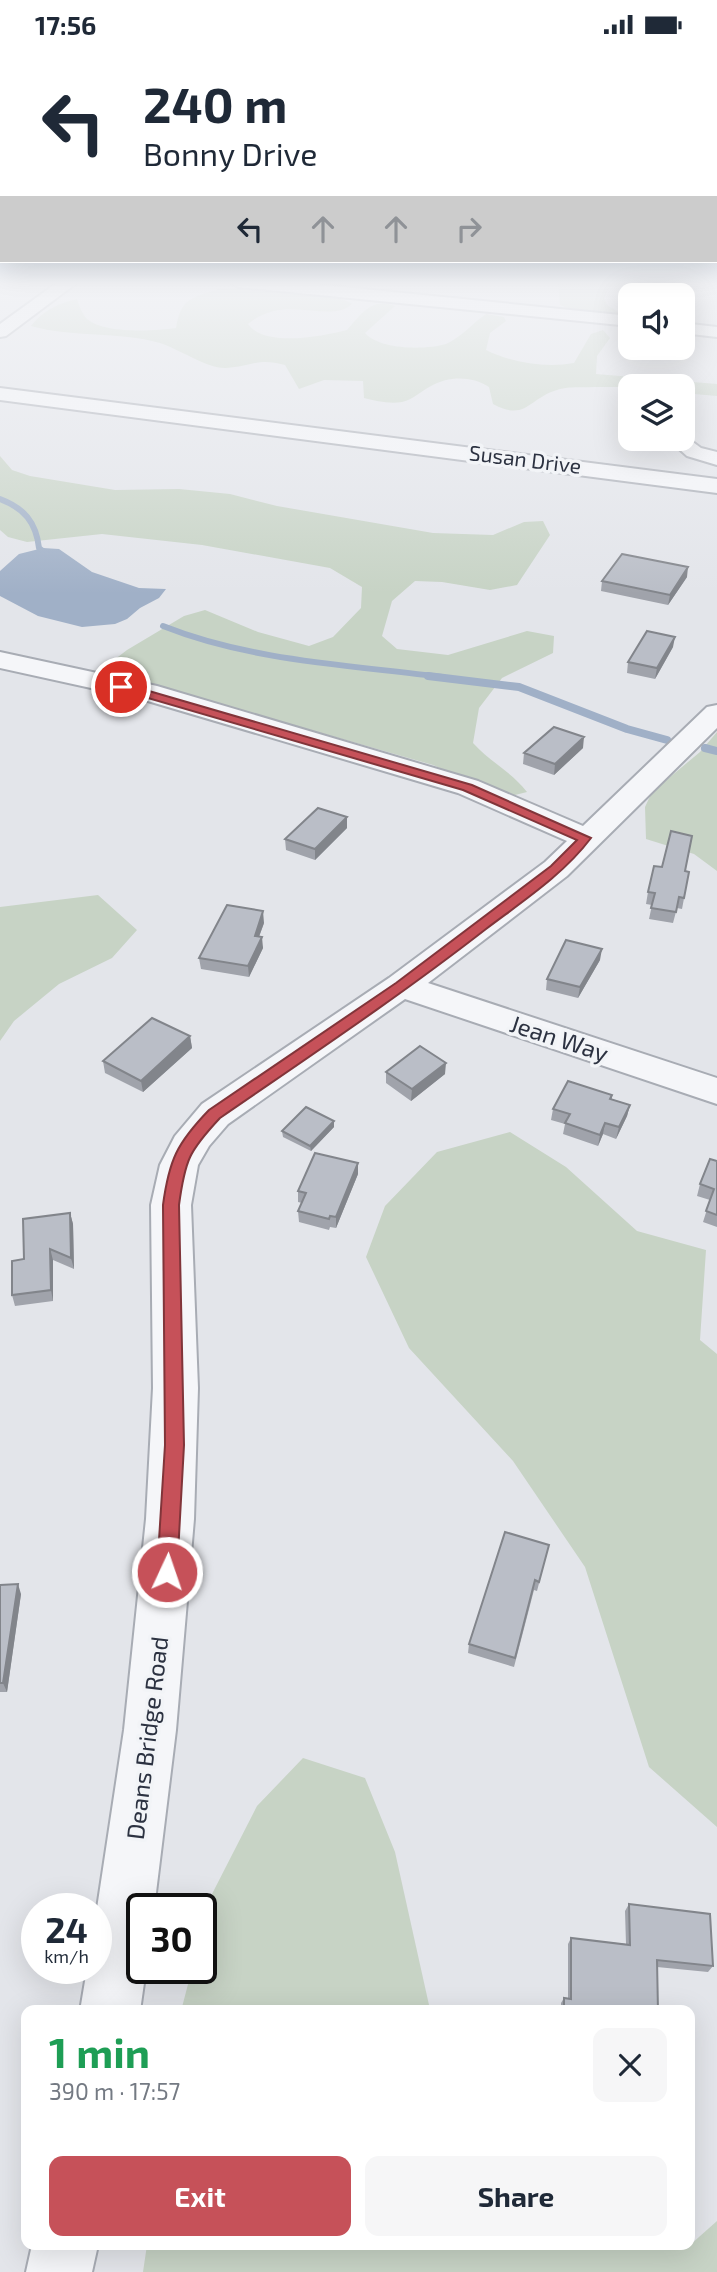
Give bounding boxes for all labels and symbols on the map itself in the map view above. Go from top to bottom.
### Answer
street label: Susan Drive [468,439,583,478]
pin [91,657,151,717]
street label: Jean Way [507,1008,613,1067]
position arrow [130,1535,204,1609]
street label: Deans Bridge Road [120,1635,173,1841]
speed limit sign: 30 [126,1893,217,1984]

